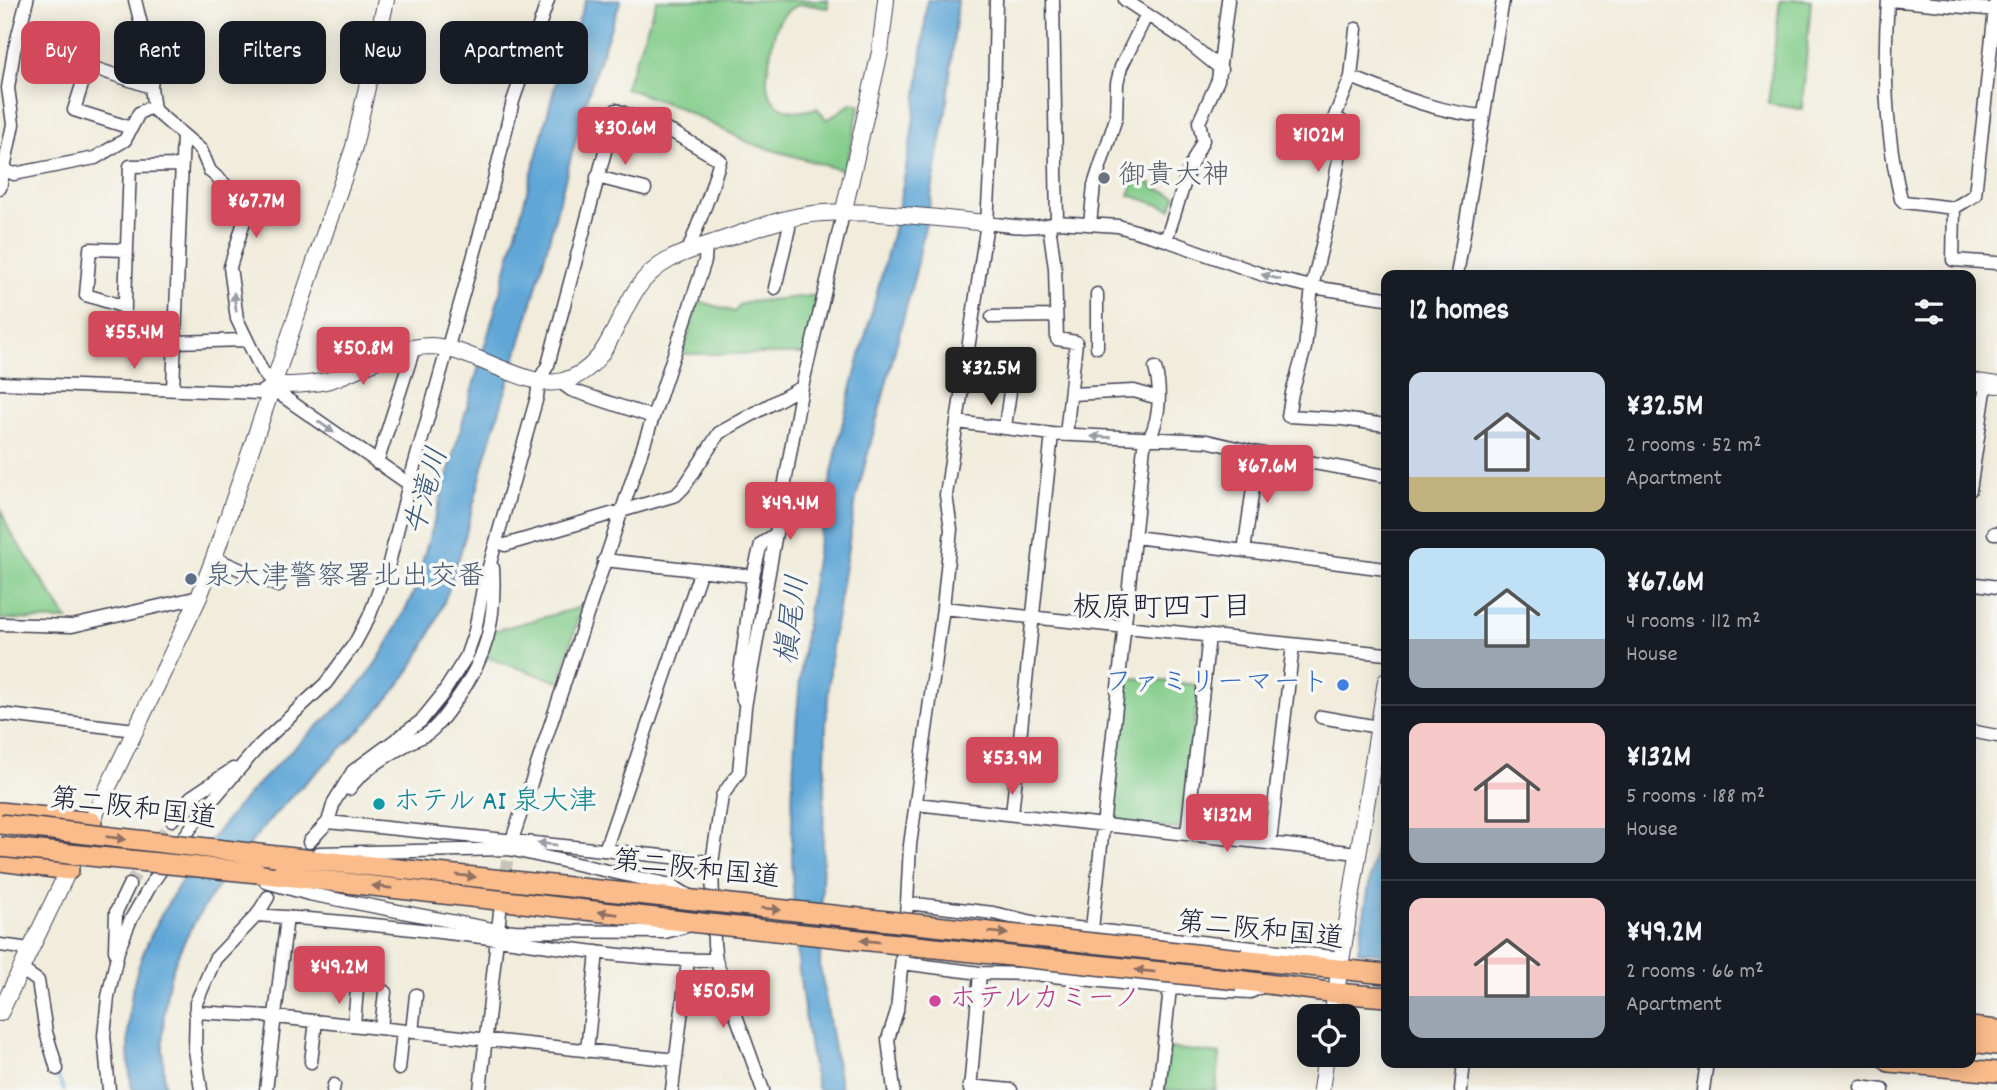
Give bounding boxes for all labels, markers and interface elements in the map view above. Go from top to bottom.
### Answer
chip: Buy [21,21,100,84]
chip: Rent [114,21,205,84]
chip: Filters [219,21,326,84]
chip: New [340,21,426,84]
chip: Apartment [440,21,588,84]
pin: ¥30.6M [568,108,682,167]
text: ¥30.6M [594,113,656,146]
pin: ¥102M [1269,114,1367,174]
text: ¥102M [1292,120,1344,153]
place label: 御貴大神 [1118,158,1230,198]
marker: 御貴大神 [1096,170,1112,186]
pin: ¥67.7M [199,180,313,240]
text: ¥67.7M [227,186,285,219]
one-way arrow [1260,271,1282,282]
one-way arrow [229,291,240,313]
text: 12 homes [1409,291,1509,334]
icon: filters [1910,293,1948,331]
pin: ¥55.4M [77,312,191,371]
text: ¥55.4M [104,317,164,350]
pin: ¥50.8M [306,328,420,387]
text: ¥50.8M [333,333,393,366]
pin: ¥32.5M [934,348,1048,407]
text: ¥32.5M [961,353,1021,386]
text: ¥32.5M [1626,387,1703,430]
icon: home [1465,400,1549,484]
one-way arrow [317,420,335,434]
text: 2 rooms · 52 m² [1626,430,1762,463]
one-way arrow [1090,431,1112,442]
water label: 牛滝川 [396,443,462,541]
pin: ¥67.6M [1210,446,1324,505]
text: ¥67.6M [1237,451,1297,484]
text: Apartment [1626,463,1722,496]
pin: ¥49.4M [733,482,847,542]
text: ¥49.4M [761,488,819,521]
place label: 泉大津警察署北出交番 [205,559,485,599]
text: ¥67.6M [1626,563,1704,606]
marker: 泉大津警察署北出交番 [183,571,199,587]
water label: 槇尾川 [767,572,823,668]
icon: home [1465,576,1549,660]
district label: 板原町四丁目 [1072,589,1252,632]
text: 4 rooms · 112 m² [1626,606,1761,639]
text: House [1626,639,1678,672]
place label: ファミリーマート [1104,665,1329,705]
marker: ファミリーマート [1335,677,1351,693]
pin: ¥53.9M [955,738,1069,797]
text: ¥132M [1626,738,1691,781]
text: ¥53.9M [982,743,1042,776]
icon: home [1465,751,1549,835]
street label: 第二阪和国道 [47,781,219,841]
text: 5 rooms · 188 m² [1626,781,1765,814]
place label: ホテル AI 泉大津 [393,784,597,824]
pin: ¥132M [1178,794,1276,854]
marker: ホテル AI 泉大津 [371,796,387,812]
text: ¥132M [1202,800,1252,833]
text: House [1626,814,1678,847]
one-way arrow [106,832,128,843]
one-way arrow [536,838,558,849]
street label: 第二阪和国道 [610,843,782,901]
one-way arrow [455,871,477,882]
one-way arrow [371,882,393,893]
one-way arrow [760,903,782,914]
street label: 第二阪和国道 [1174,904,1346,962]
one-way arrow [597,908,619,919]
text: ¥49.2M [1626,913,1702,956]
icon: home [1465,926,1549,1010]
one-way arrow [987,928,1009,939]
one-way arrow [859,936,881,947]
pin: ¥49.2M [282,946,396,1006]
text: ¥49.2M [310,952,368,985]
text: 2 rooms · 66 m² [1626,956,1764,989]
one-way arrow [1134,965,1156,976]
pin: ¥50.5M [666,970,780,1030]
text: ¥50.5M [692,976,754,1009]
place label: ホテルカミーノ [949,981,1141,1021]
text: Apartment [1626,989,1722,1022]
marker: ホテルカミーノ [927,993,943,1009]
map controls [1297,1004,1360,1067]
button: locate [1297,1004,1360,1067]

